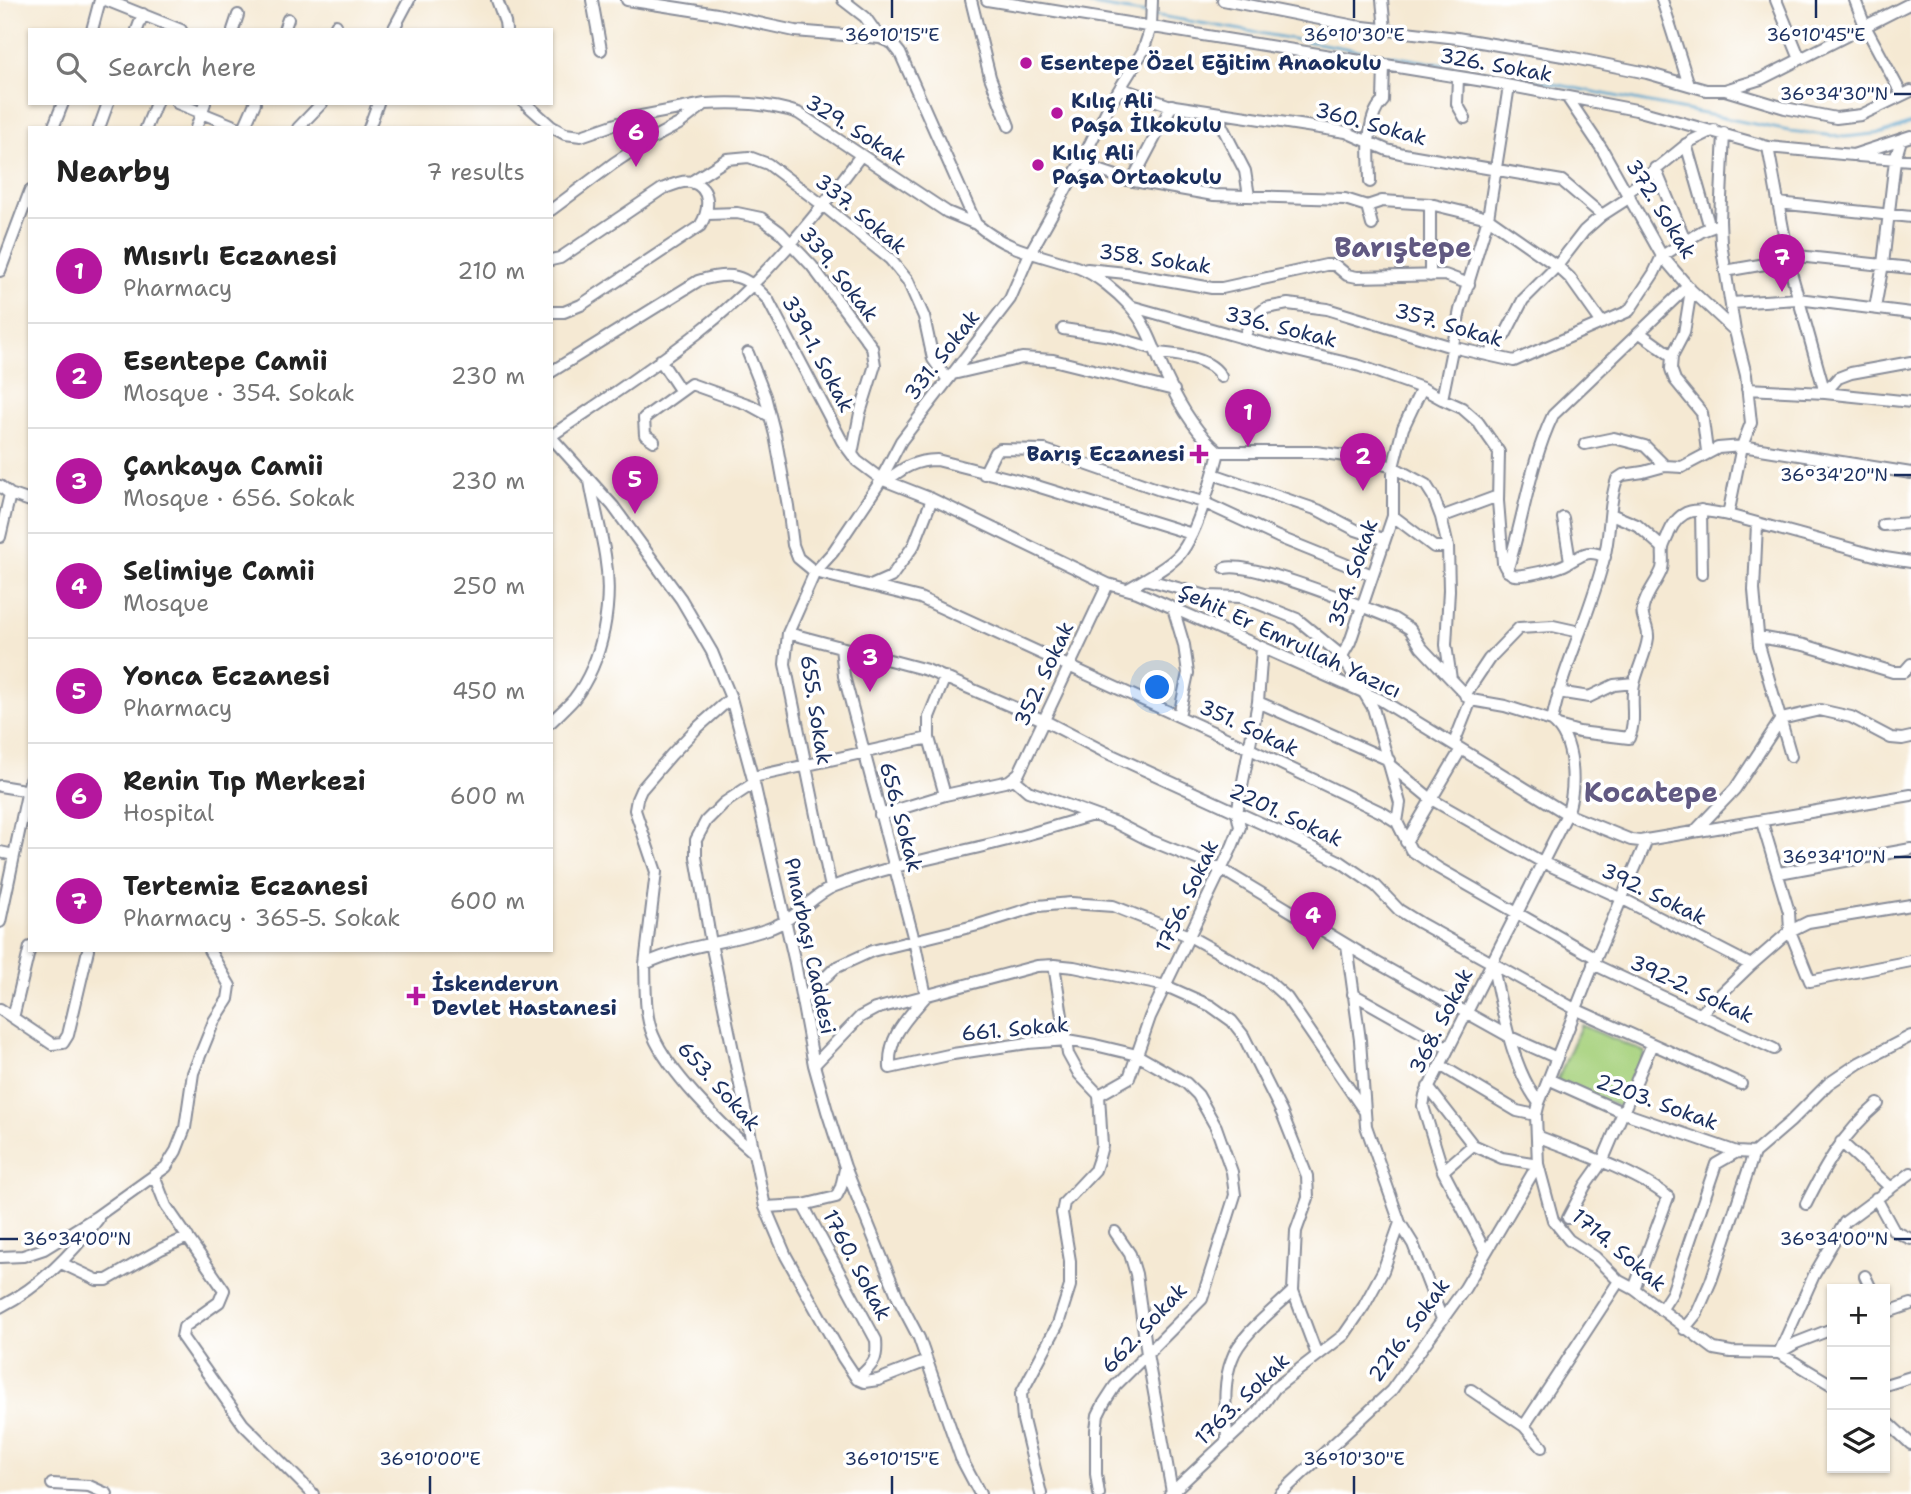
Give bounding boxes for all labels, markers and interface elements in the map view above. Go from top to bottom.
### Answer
text: 36°10'15"E [844,23,940,47]
text: 36°10'30"E [1303,23,1405,47]
text: 36°10'45"E [1766,23,1866,47]
search box [28,28,553,105]
street label: 326. Sokak [1437,41,1555,89]
icon: search [52,48,90,86]
text: Search here [108,49,257,84]
place label: Esentepe Özel Eğitim Anaokulu [1040,49,1382,77]
marker: Esentepe Özel Eğitim Anaokulu [1018,55,1034,71]
text: 36°34'30"N [1780,82,1888,106]
place label: Kılıç Ali Paşa İlkokulu [1071,87,1222,139]
street label: 329. Sokak [800,88,912,172]
street label: 360. Sokak [1312,96,1430,152]
marker: Kılıç Ali Paşa İlkokulu [1049,105,1065,121]
pin: 6 [613,109,659,167]
place label: Kılıç Ali Paşa Ortaokulu [1052,139,1222,191]
text: Nearby [56,151,171,192]
street label: 372. Sokak [1619,154,1703,264]
text: 7 results [426,157,525,187]
marker: Kılıç Ali Paşa Ortaokulu [1030,157,1046,173]
street label: 337. Sokak [809,167,913,261]
street label: 339. Sokak [793,221,885,327]
district label: Barıştepe [1334,228,1472,266]
pin: 7 [1759,234,1805,292]
street label: 358. Sokak [1097,237,1213,281]
text: Mısırlı Eczanesi [123,238,337,273]
text: 1 [74,256,84,286]
text: 210 m [457,256,525,286]
text: Pharmacy [123,273,232,303]
street label: 339-1. Sokak [775,291,861,417]
street label: 357. Sokak [1392,296,1506,354]
street label: 336. Sokak [1222,300,1340,354]
street label: 331. Sokak [898,304,986,406]
text: Esentepe Camii [123,343,328,378]
text: 2 [71,361,87,391]
text: 230 m [451,361,525,391]
text: Mosque · 354. Sokak [123,378,355,408]
pin: 1 [1225,389,1271,447]
pin: 2 [1340,433,1386,491]
place label: Barış Eczanesi [1027,440,1185,468]
marker: Barış Eczanesi [1191,446,1207,462]
text: Çankaya Camii [123,448,324,483]
pin: 5 [612,456,658,514]
text: 36°34'20"N [1780,463,1888,487]
text: 3 [71,466,87,496]
text: 230 m [451,466,525,496]
text: Mosque · 656. Sokak [123,483,355,513]
street label: 354. Sokak [1321,515,1385,631]
text: Selimiye Camii [123,553,315,588]
text: 4 [71,571,87,601]
text: 250 m [452,571,525,601]
street label: Şehit Er Emrullah Yazıcı [1174,577,1406,705]
text: Mosque [123,588,209,618]
street label: 352. Sokak [1008,617,1080,731]
pin: 3 [847,634,893,692]
street label: 655. Sokak [793,653,839,767]
text: Yonca Eczanesi [123,658,330,693]
your location [1140,670,1174,704]
text: 5 [72,676,86,706]
text: 450 m [452,676,525,706]
text: Pharmacy [123,693,232,723]
street label: 351. Sokak [1195,693,1303,763]
street label: 656. Sokak [873,759,929,875]
text: Renin Tıp Merkezi [123,763,366,798]
district label: Kocatepe [1584,773,1718,811]
street label: 2201. Sokak [1225,776,1347,854]
text: 6 [71,781,87,811]
text: 600 m [450,781,525,811]
text: Hospital [123,798,214,828]
street label: 1756. Sokak [1149,835,1225,957]
text: 36°34'10"N [1782,845,1886,869]
street label: Pınarbaşı Caddesi [778,855,842,1037]
street label: 392. Sokak [1597,856,1711,932]
text: Tertemiz Eczanesi [123,868,368,903]
text: 7 [71,886,87,916]
text: 600 m [450,886,525,916]
pin: 4 [1290,892,1336,950]
text: Pharmacy · 365-5. Sokak [123,903,400,933]
street label: 392-2. Sokak [1626,948,1758,1030]
street label: 368. Sokak [1403,964,1479,1078]
place label: İskenderun Devlet Hastanesi [432,970,617,1022]
marker: İskenderun Devlet Hastanesi [406,986,426,1006]
street label: 661. Sokak [960,1010,1070,1048]
street label: 653. Sokak [671,1035,767,1137]
street label: 2203. Sokak [1592,1067,1722,1137]
street label: 1714. Sokak [1566,1202,1672,1298]
street label: 1760. Sokak [816,1205,898,1325]
text: 36°34'00"N [23,1227,131,1251]
text: 36°34'00"N [1780,1227,1888,1251]
street label: 2216. Sokak [1362,1272,1456,1388]
street label: 662. Sokak [1095,1277,1193,1379]
map controls [1827,1284,1890,1473]
button: + [1827,1284,1890,1347]
street label: 1763. Sokak [1189,1347,1295,1451]
button: − [1827,1347,1890,1410]
button: layers [1827,1410,1890,1473]
text: 36°10'00"E [379,1447,481,1471]
text: 36°10'15"E [844,1447,940,1471]
text: 36°10'30"E [1303,1447,1405,1471]

